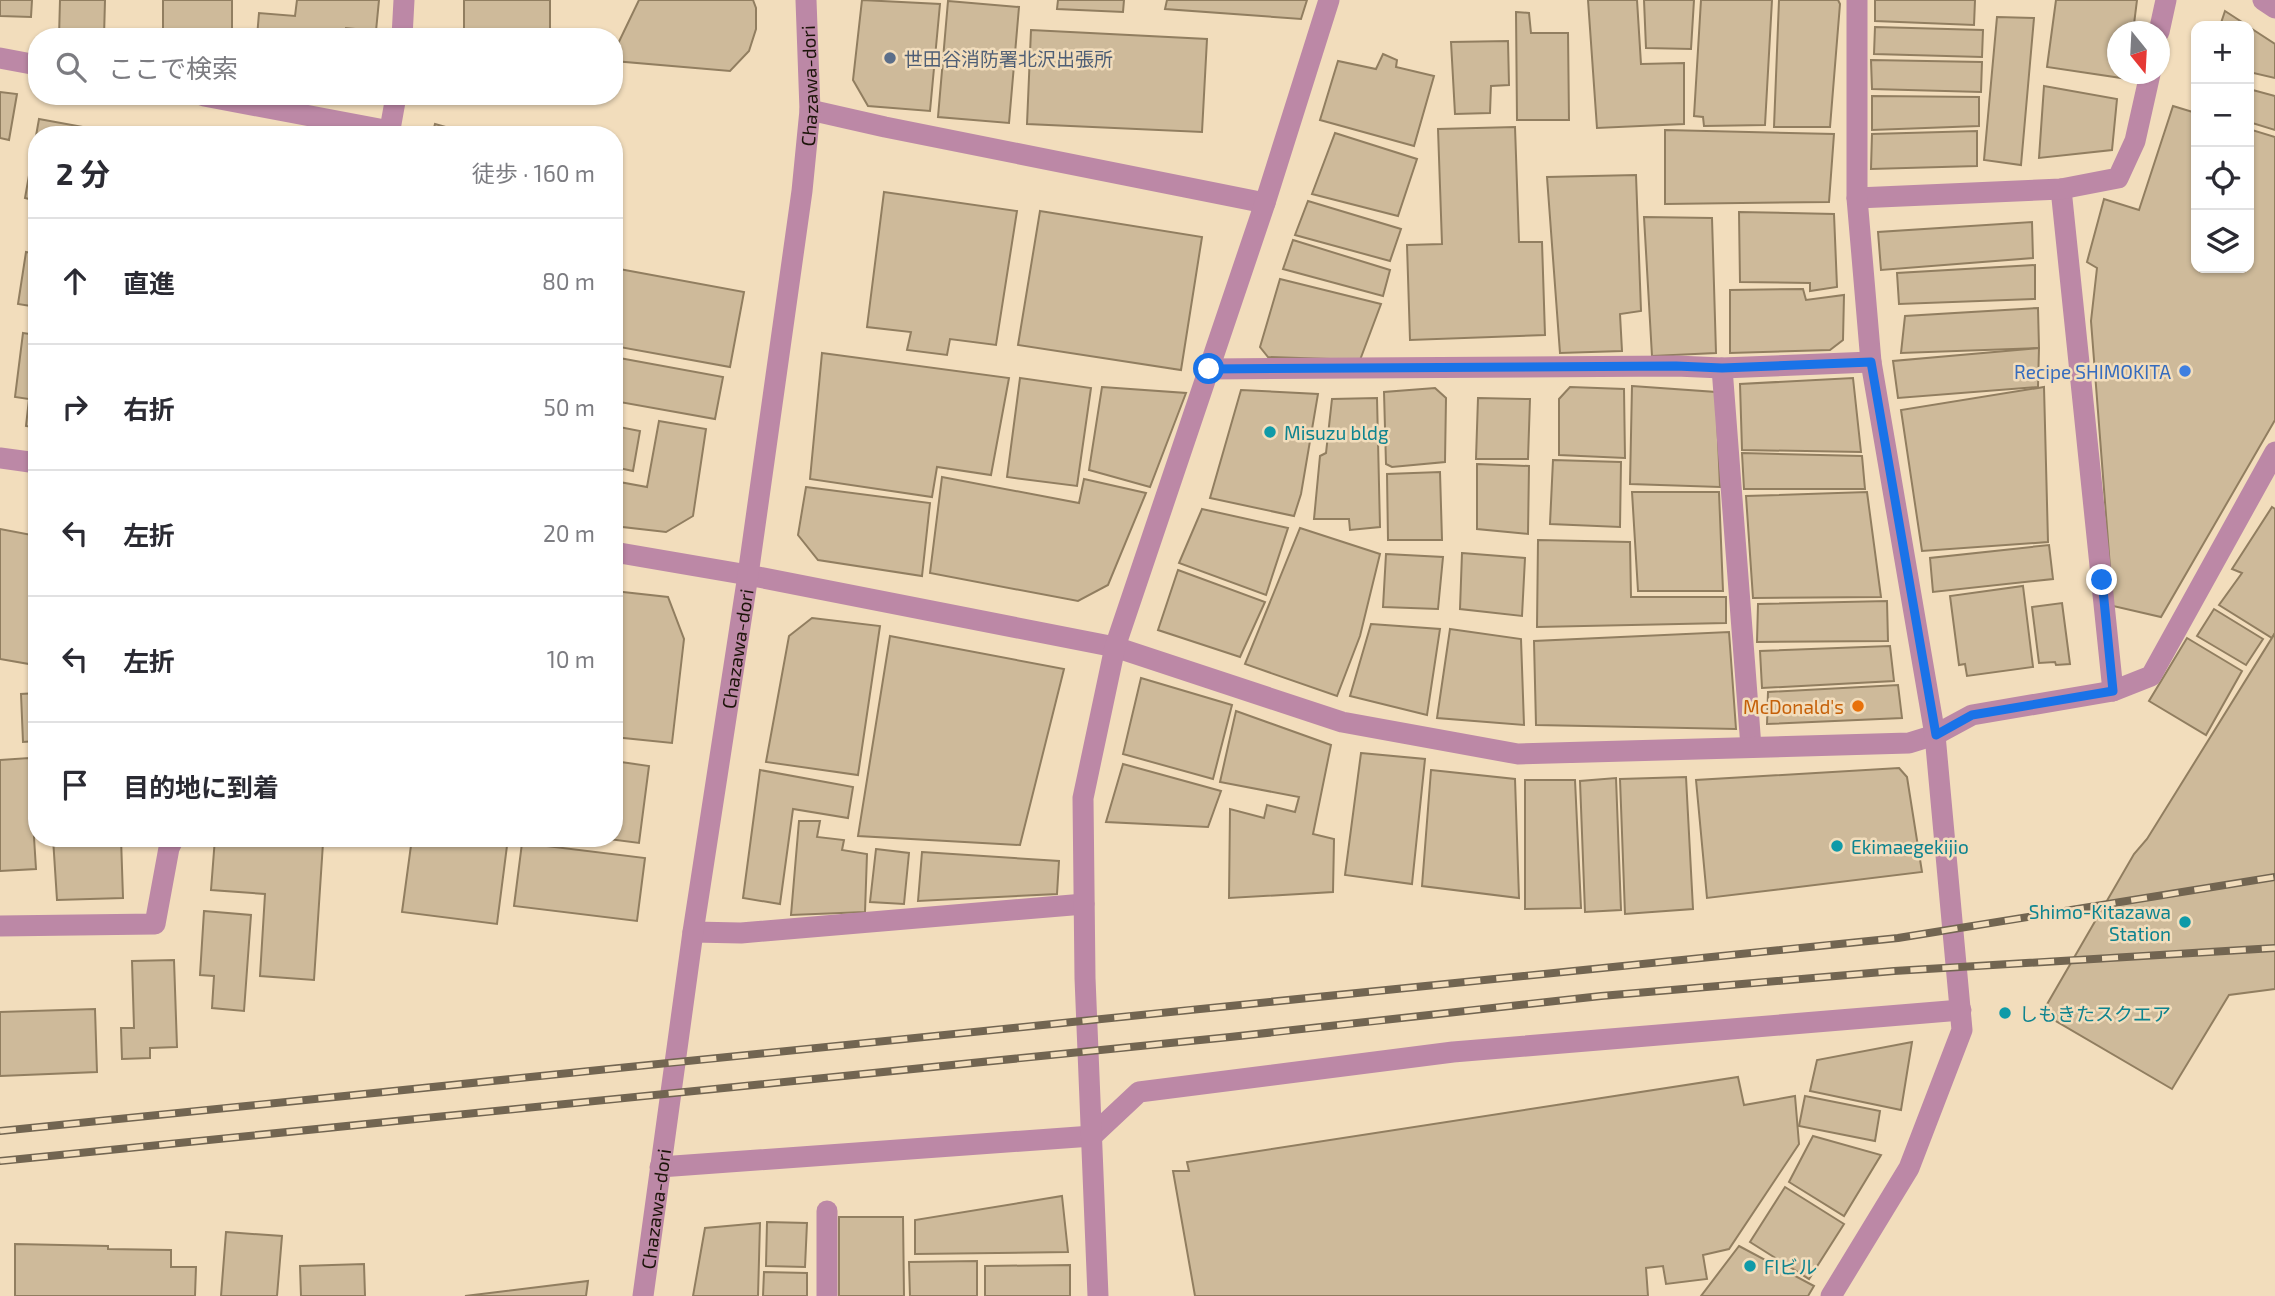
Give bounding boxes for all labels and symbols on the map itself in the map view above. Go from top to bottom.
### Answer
north arrow [2107,21,2170,84]
street label: Chazawa-dori [795,25,822,147]
place label: 世田谷消防署北沢出張所 [904,47,1113,70]
marker: 世田谷消防署北沢出張所 [882,50,898,66]
route start [1193,353,1224,384]
place label: Recipe SHIMOKITA [2014,360,2171,383]
marker: Recipe SHIMOKITA [2177,363,2193,379]
place label: Misuzu bldg [1284,421,1389,444]
marker: Misuzu bldg [1262,424,1278,440]
route end [2086,564,2117,595]
street label: Chazawa-dori [716,587,757,710]
place label: McDonald's [1743,695,1844,718]
marker: McDonald's [1850,698,1866,714]
place label: Ekimaegekijio [1851,835,1969,858]
marker: Ekimaegekijio [1829,838,1845,854]
place label: Shimo-Kitazawa Station [2029,900,2171,945]
marker: Shimo-Kitazawa Station [2177,914,2193,930]
place label: しもきたスクエア [2019,1002,2171,1025]
marker: しもきたスクエア [1997,1005,2013,1021]
street label: Chazawa-dori [635,1147,675,1270]
place label: FIビル [1764,1255,1817,1278]
marker: FIビル [1742,1258,1758,1274]

